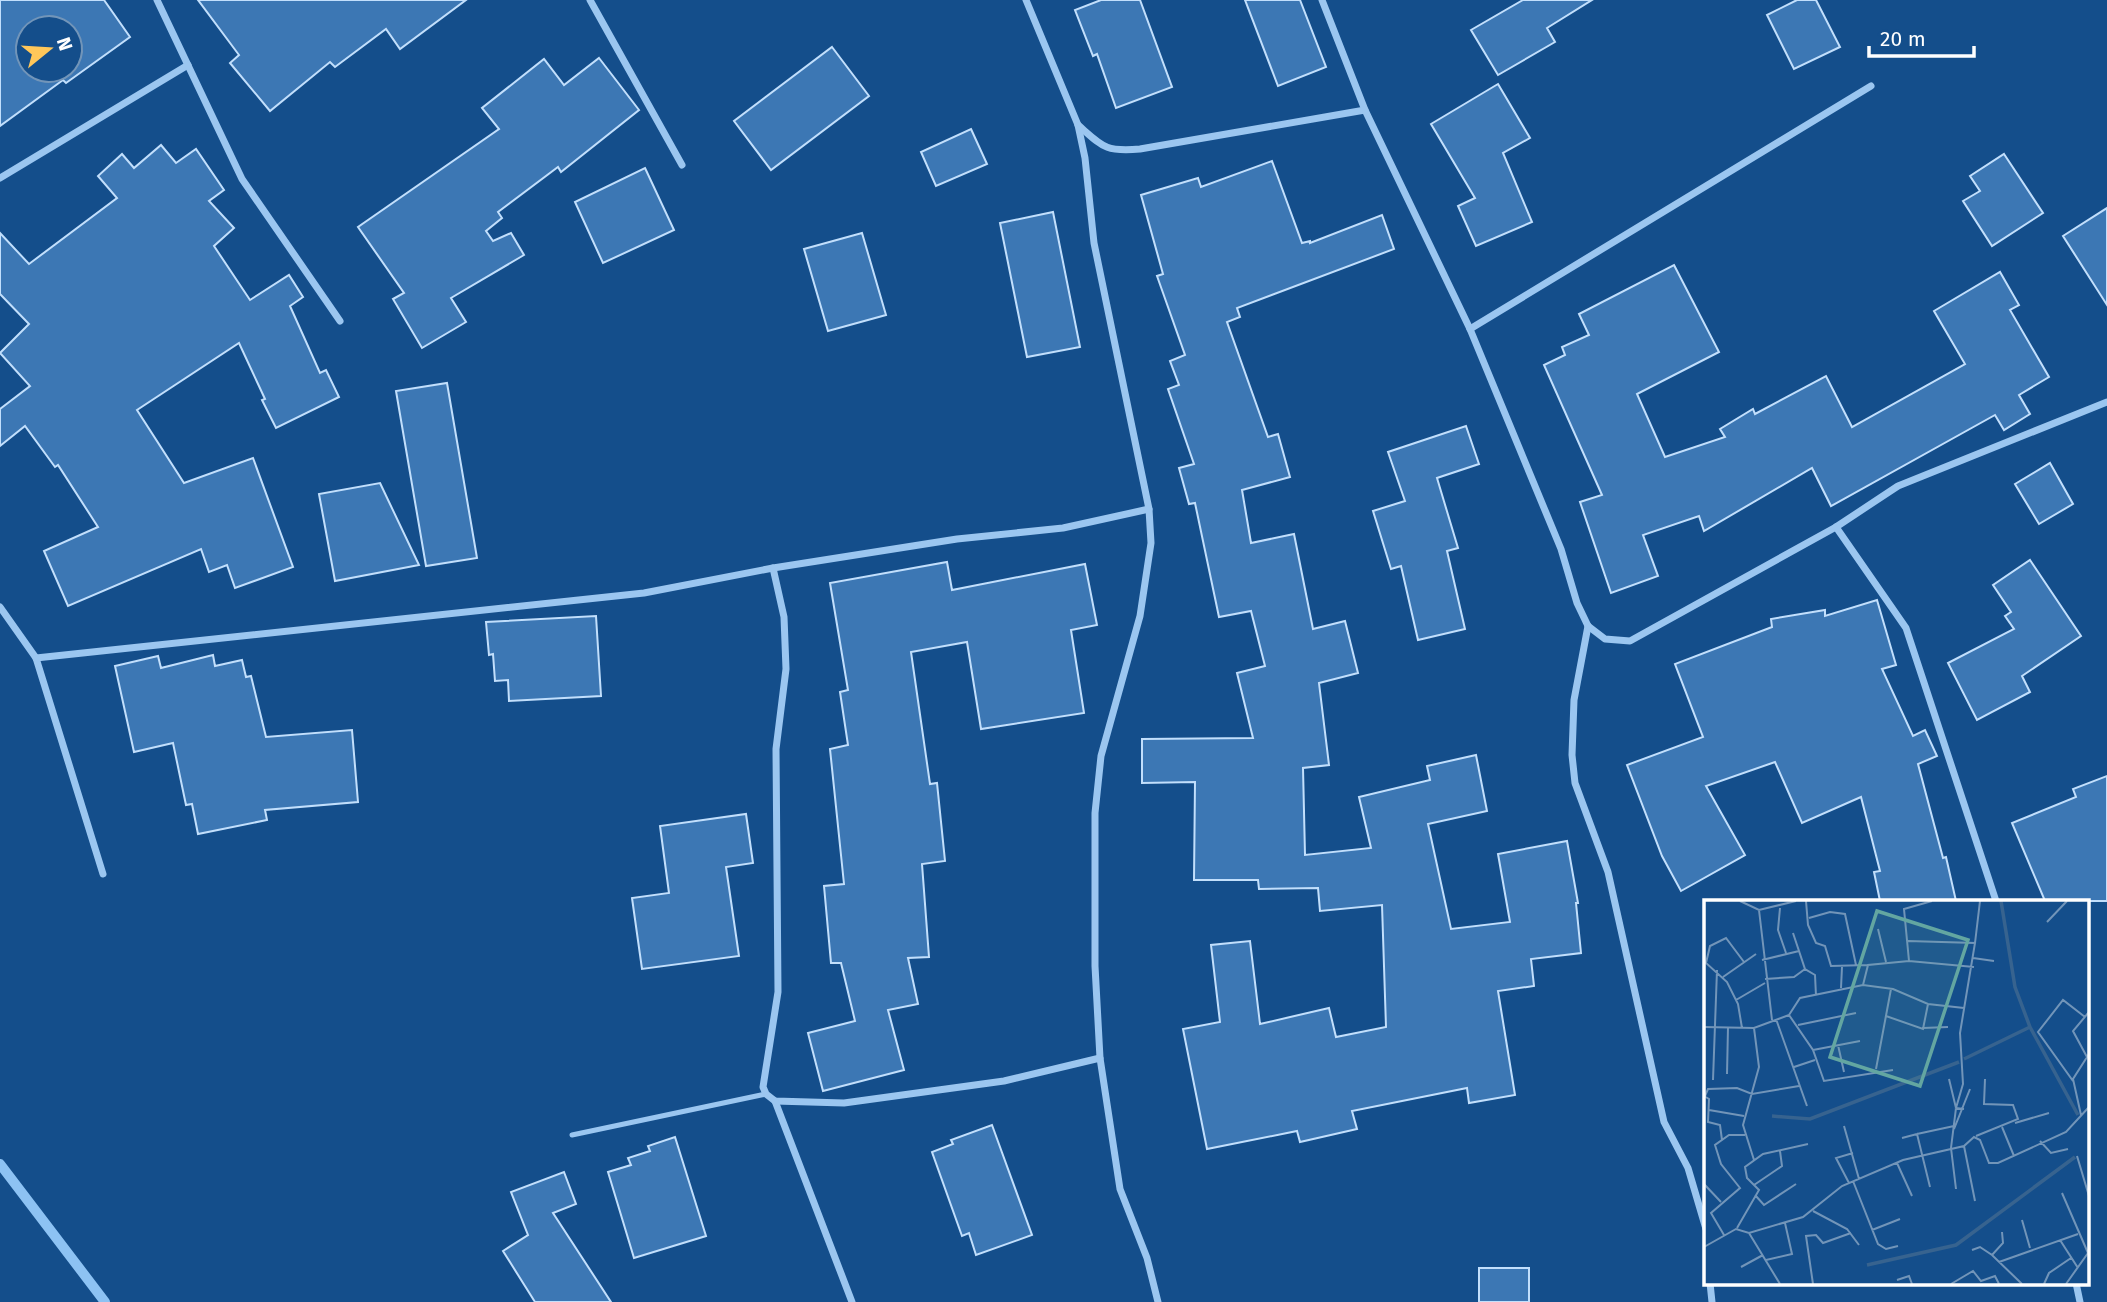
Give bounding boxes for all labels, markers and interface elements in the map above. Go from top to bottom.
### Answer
north arrow [14,14,84,84]
scale bar [1869,14,1974,58]
text: 20 m [1880,26,1926,52]
text: N [52,34,78,53]
inset map [1704,900,2090,1284]

